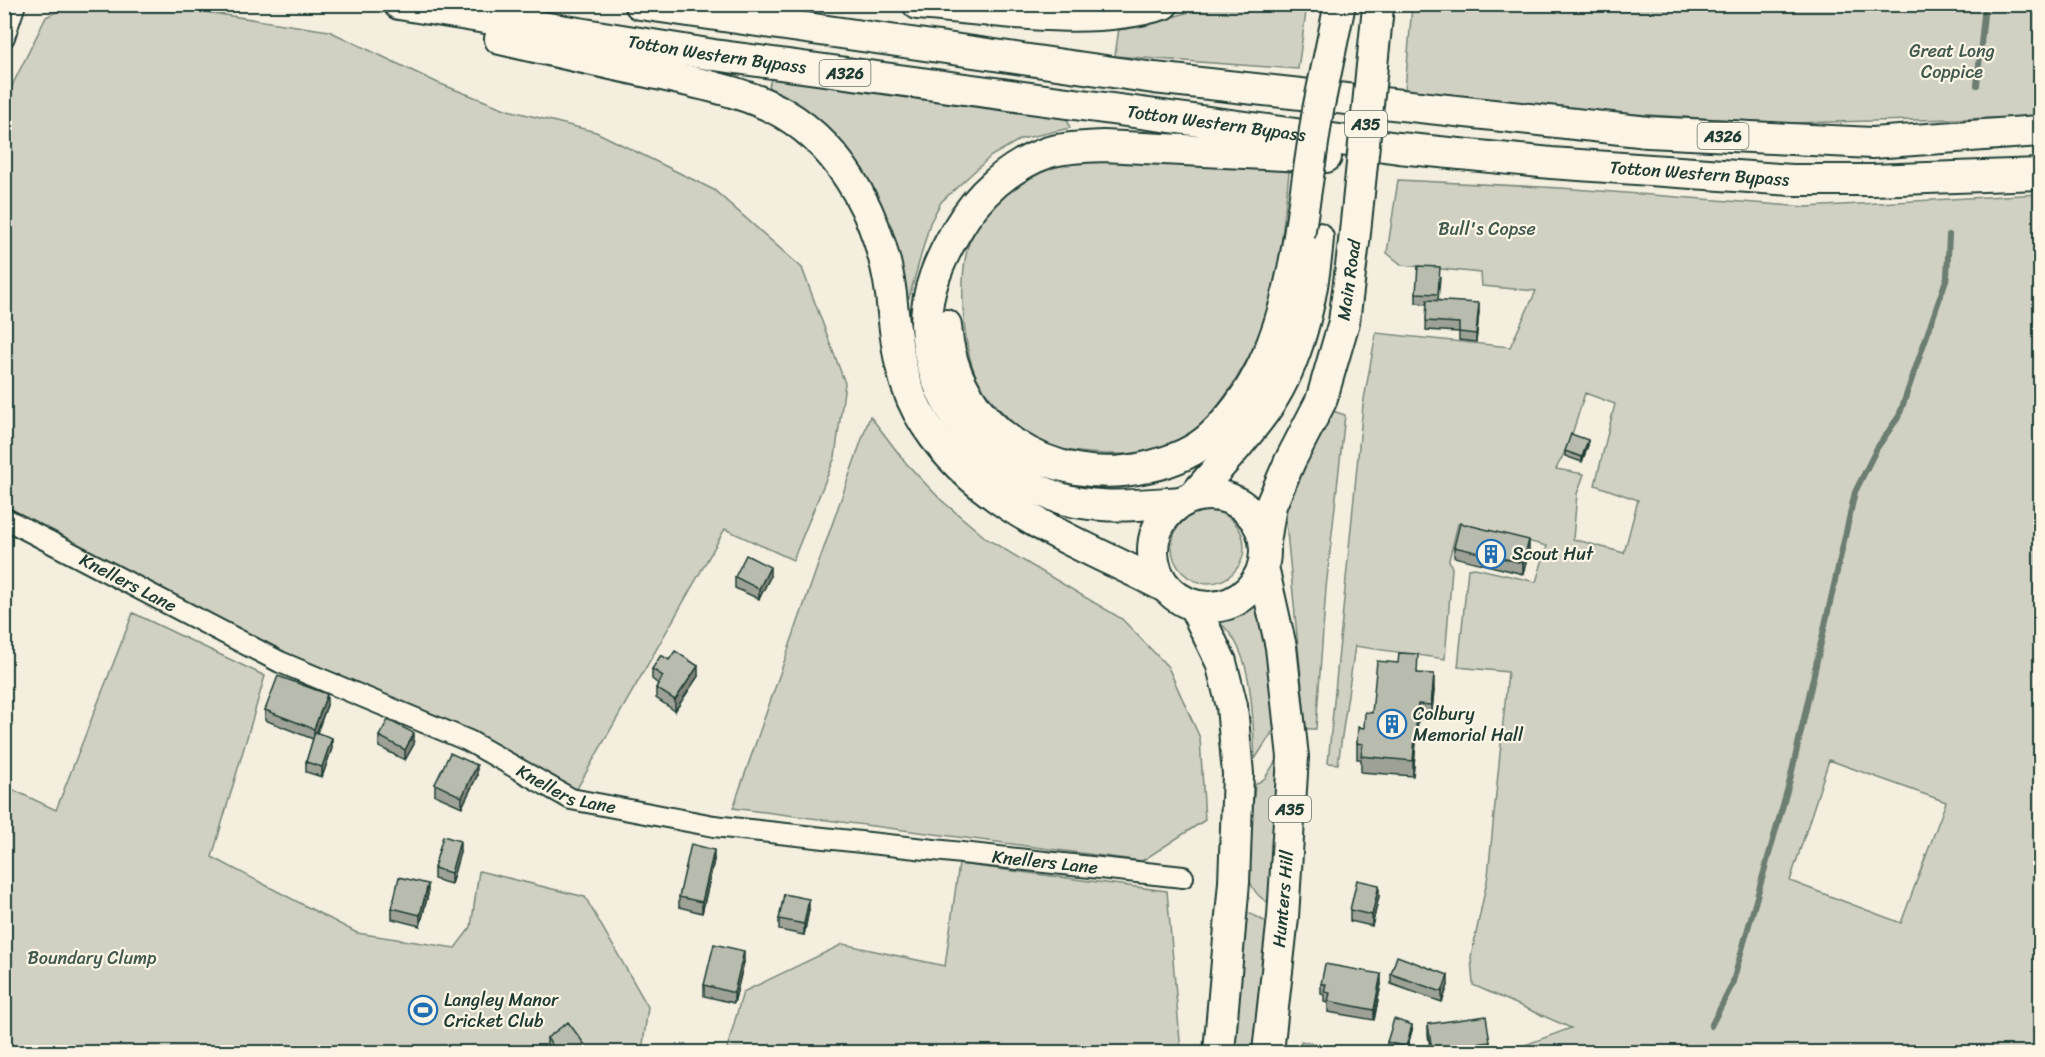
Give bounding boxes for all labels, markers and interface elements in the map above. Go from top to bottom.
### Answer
street label: Totton Western Bypass [625,25,809,83]
park label: Great Long Coppice [1909,35,1995,88]
road number: A326 [820,60,870,86]
street label: Totton Western Bypass [1125,95,1308,151]
road number: A35 [1345,111,1387,137]
road number: A326 [1698,123,1748,149]
street label: Totton Western Bypass [1609,151,1791,196]
park label: Bull's Copse [1438,213,1536,245]
street label: Main Road [1327,236,1371,323]
building icon: Scout Hut [1475,538,1507,570]
place label: Scout Hut [1512,538,1594,570]
street label: Knellers Lane [74,544,183,622]
place label: Colbury Memorial Hall [1413,698,1524,751]
building icon: Colbury Memorial Hall [1376,708,1408,740]
street label: Knellers Lane [510,755,619,823]
road number: A35 [1269,796,1311,822]
street label: Knellers Lane [990,840,1100,884]
street label: Hunters Hill [1263,848,1303,949]
park label: Boundary Clump [27,942,157,974]
place label: Langley Manor Cricket Club [444,984,560,1037]
sports icon: Langley Manor Cricket Club [407,994,439,1026]

